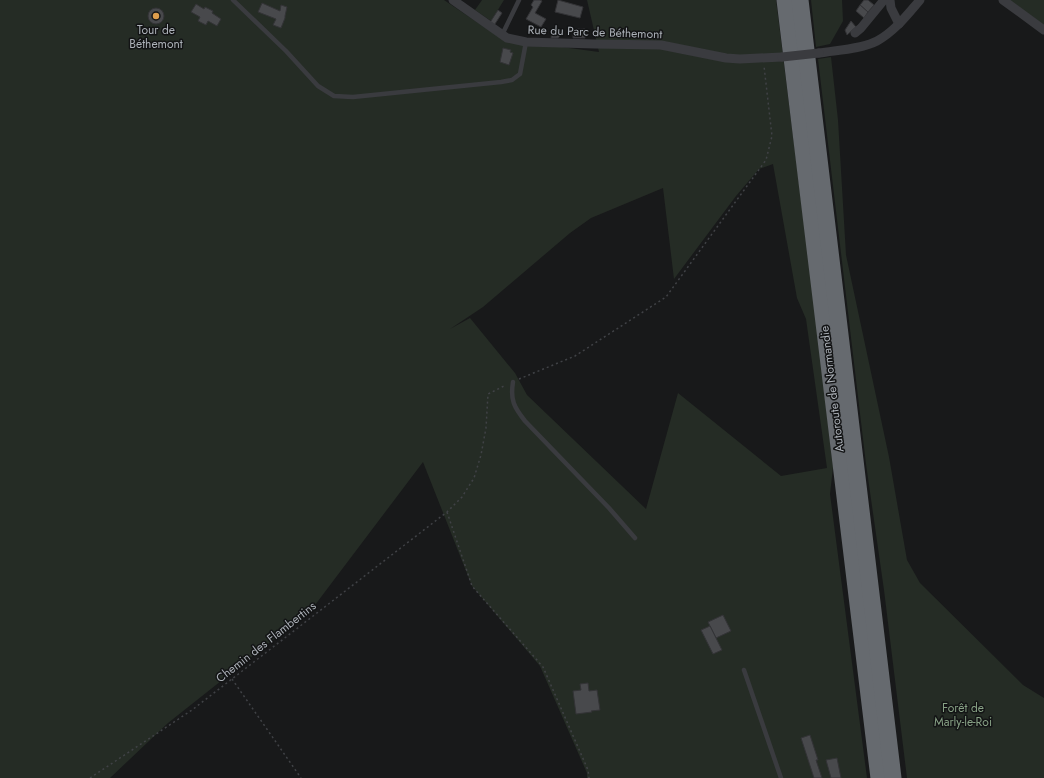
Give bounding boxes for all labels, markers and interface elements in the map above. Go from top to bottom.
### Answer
marker: Tour de Béthemont [151,11,161,21]
place label: Tour de Béthemont [129,21,183,53]
street label: Rue du Parc de Béthemont [527,21,663,43]
street label: Autoroute de Normandie [815,325,849,453]
street label: Chemin des Flambertins [212,597,320,687]
park label: Forêt de Marly-le-Roi [934,699,992,731]

